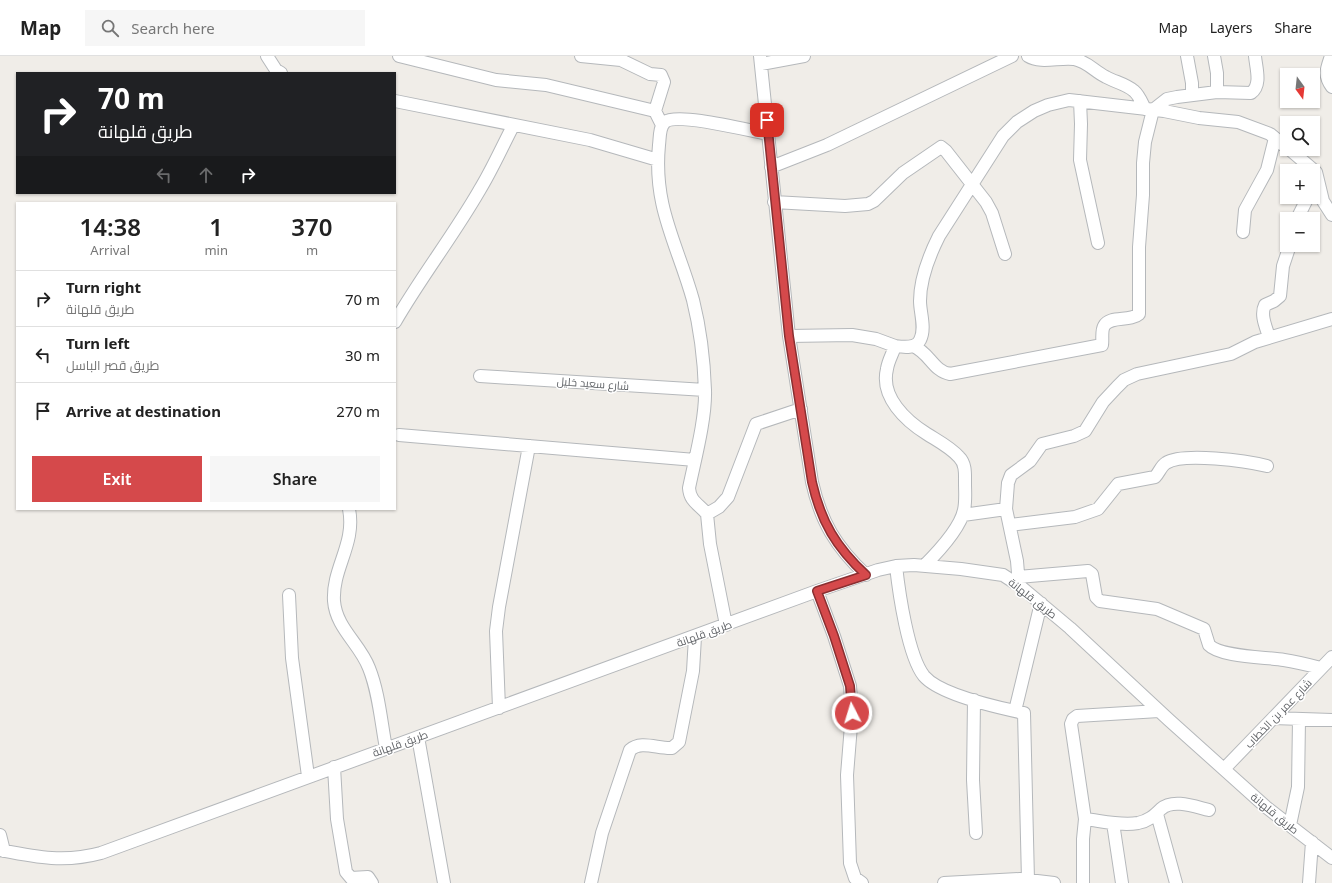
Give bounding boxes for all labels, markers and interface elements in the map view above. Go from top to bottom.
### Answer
search box [85,10,365,46]
text: Map [20,15,61,41]
icon: search [99,17,121,39]
text: Search here [131,18,215,38]
text: Map [1159,18,1188,37]
text: Layers [1210,18,1252,37]
text: Share [1274,18,1312,37]
north arrow [1280,68,1320,108]
map controls [1280,68,1320,252]
text: 70 m [98,79,165,117]
icon: right [32,88,84,140]
pin [750,103,784,137]
icon: arrive [756,109,778,131]
button: search [1280,116,1320,156]
text: طريق قلهانة [98,119,193,143]
icon: left [153,164,175,186]
icon: ahead [195,164,217,186]
icon: right [237,164,259,186]
button: + [1280,164,1320,204]
text: 14:38 [79,210,141,243]
text: 1 [209,210,223,243]
text: 370 [291,210,333,243]
button: − [1280,212,1320,252]
text: Arrival [90,241,130,259]
text: min [204,241,228,259]
text: m [306,241,318,259]
text: Turn right [66,277,141,297]
icon: right [32,288,54,310]
text: 70 m [345,289,380,309]
text: طريق قلهانة [66,300,134,318]
text: Turn left [66,333,130,353]
icon: left [32,344,54,366]
text: 30 m [345,345,380,365]
text: طريق قصر الباسل [66,356,159,374]
street label: شارع سعيد خليل [556,373,630,394]
icon: arrive [32,400,54,422]
text: Arrive at destination [66,401,221,421]
text: 270 m [336,401,380,421]
button: Exit [32,456,202,502]
button: Share [210,456,380,502]
street label: طريق قلهانة [1006,574,1060,622]
street label: طريق قلهانة [674,616,734,650]
street label: شارع عمر بن الخطاب [1241,675,1316,751]
position arrow [831,692,873,734]
street label: طريق قلهانة [370,726,430,760]
street label: طريق قلهانة [1248,789,1302,837]

